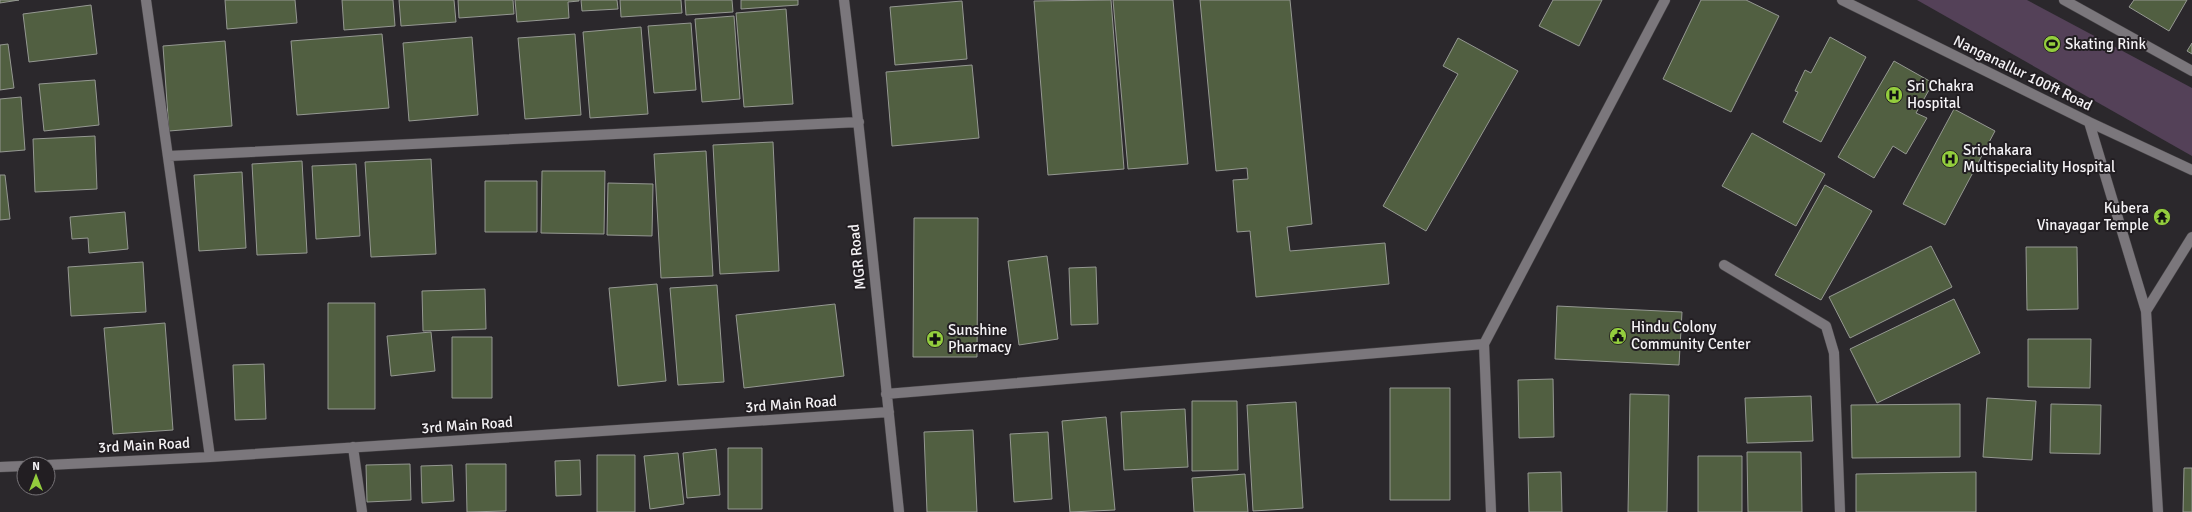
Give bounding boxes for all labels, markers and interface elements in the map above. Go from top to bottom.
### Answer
street label: Nanganallur 100ft Road [1951,32,2095,114]
sports icon: Skating Rink [2042,34,2062,54]
place label: Skating Rink [2065,35,2146,53]
place label: Sri Chakra Hospital [1907,77,1974,112]
hospital icon: Sri Chakra Hospital [1884,85,1904,105]
place label: Srichakara Multispeciality Hospital [1963,141,2115,176]
hospital icon: Srichakara Multispeciality Hospital [1940,149,1960,169]
place label: Kubera Vinayagar Temple [2037,199,2149,234]
temple icon: Kubera Vinayagar Temple [2152,207,2172,227]
street label: MGR Road [845,223,869,291]
place label: Hindu Colony Community Center [1631,318,1751,353]
place label: Sunshine Pharmacy [948,321,1011,356]
public building icon: Hindu Colony Community Center [1608,326,1628,346]
pharmacy icon: Sunshine Pharmacy [925,329,945,349]
street label: 3rd Main Road [744,392,838,416]
street label: 3rd Main Road [420,413,514,437]
street label: 3rd Main Road [98,434,191,456]
north arrow [16,456,56,496]
text: N [32,460,40,473]

